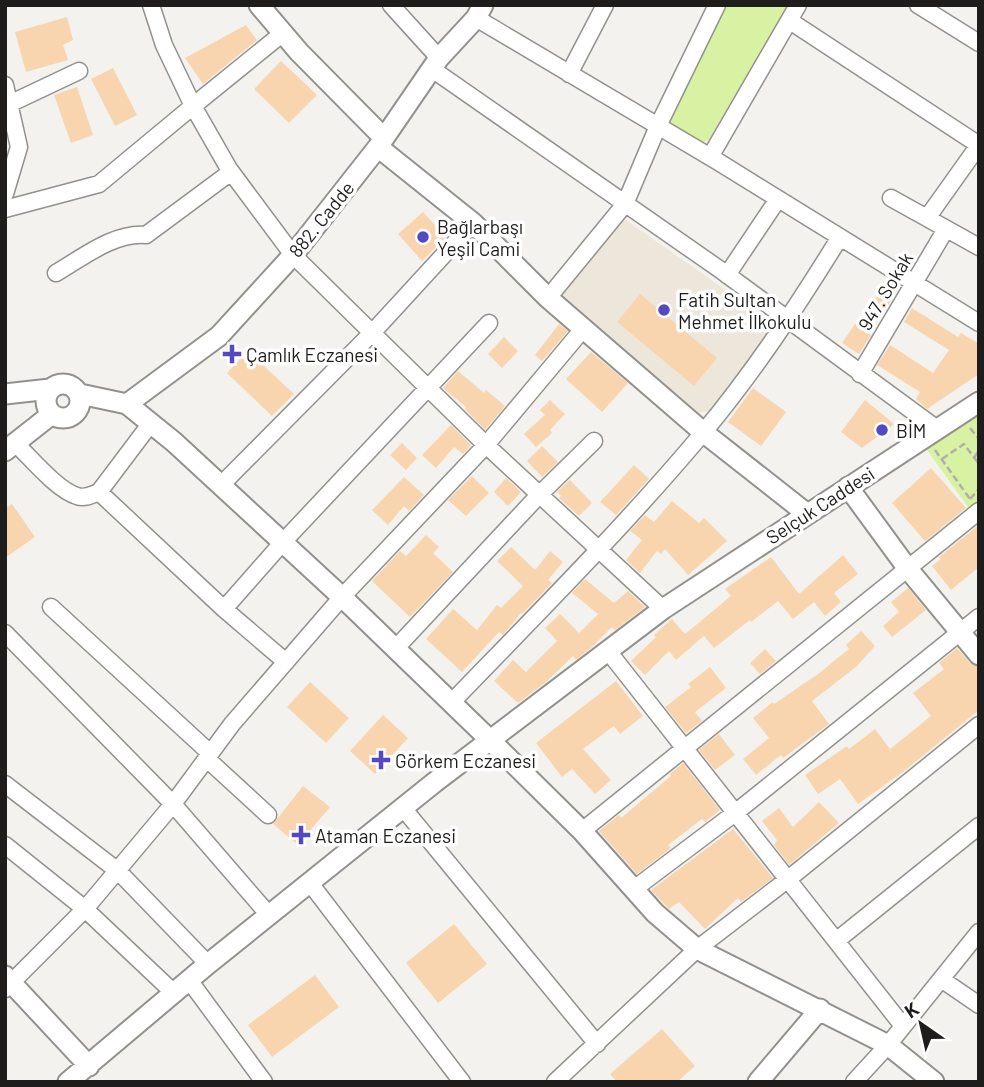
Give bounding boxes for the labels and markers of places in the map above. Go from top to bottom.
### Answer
place label: Bağlarbaşı Yeşil Cami [437,215,523,260]
marker: Bağlarbaşı Yeşil Cami [415,229,431,245]
place label: Fatih Sultan Mehmet İlkokulu [678,288,811,333]
marker: Fatih Sultan Mehmet İlkokulu [656,302,672,318]
place label: Çamlık Eczanesi [246,343,378,366]
marker: Çamlık Eczanesi [224,346,240,362]
place label: BİM [896,419,926,442]
marker: BİM [874,422,890,438]
place label: Görkem Eczanesi [395,749,536,772]
marker: Görkem Eczanesi [373,752,389,768]
place label: Ataman Eczanesi [315,824,456,847]
marker: Ataman Eczanesi [293,827,309,843]

